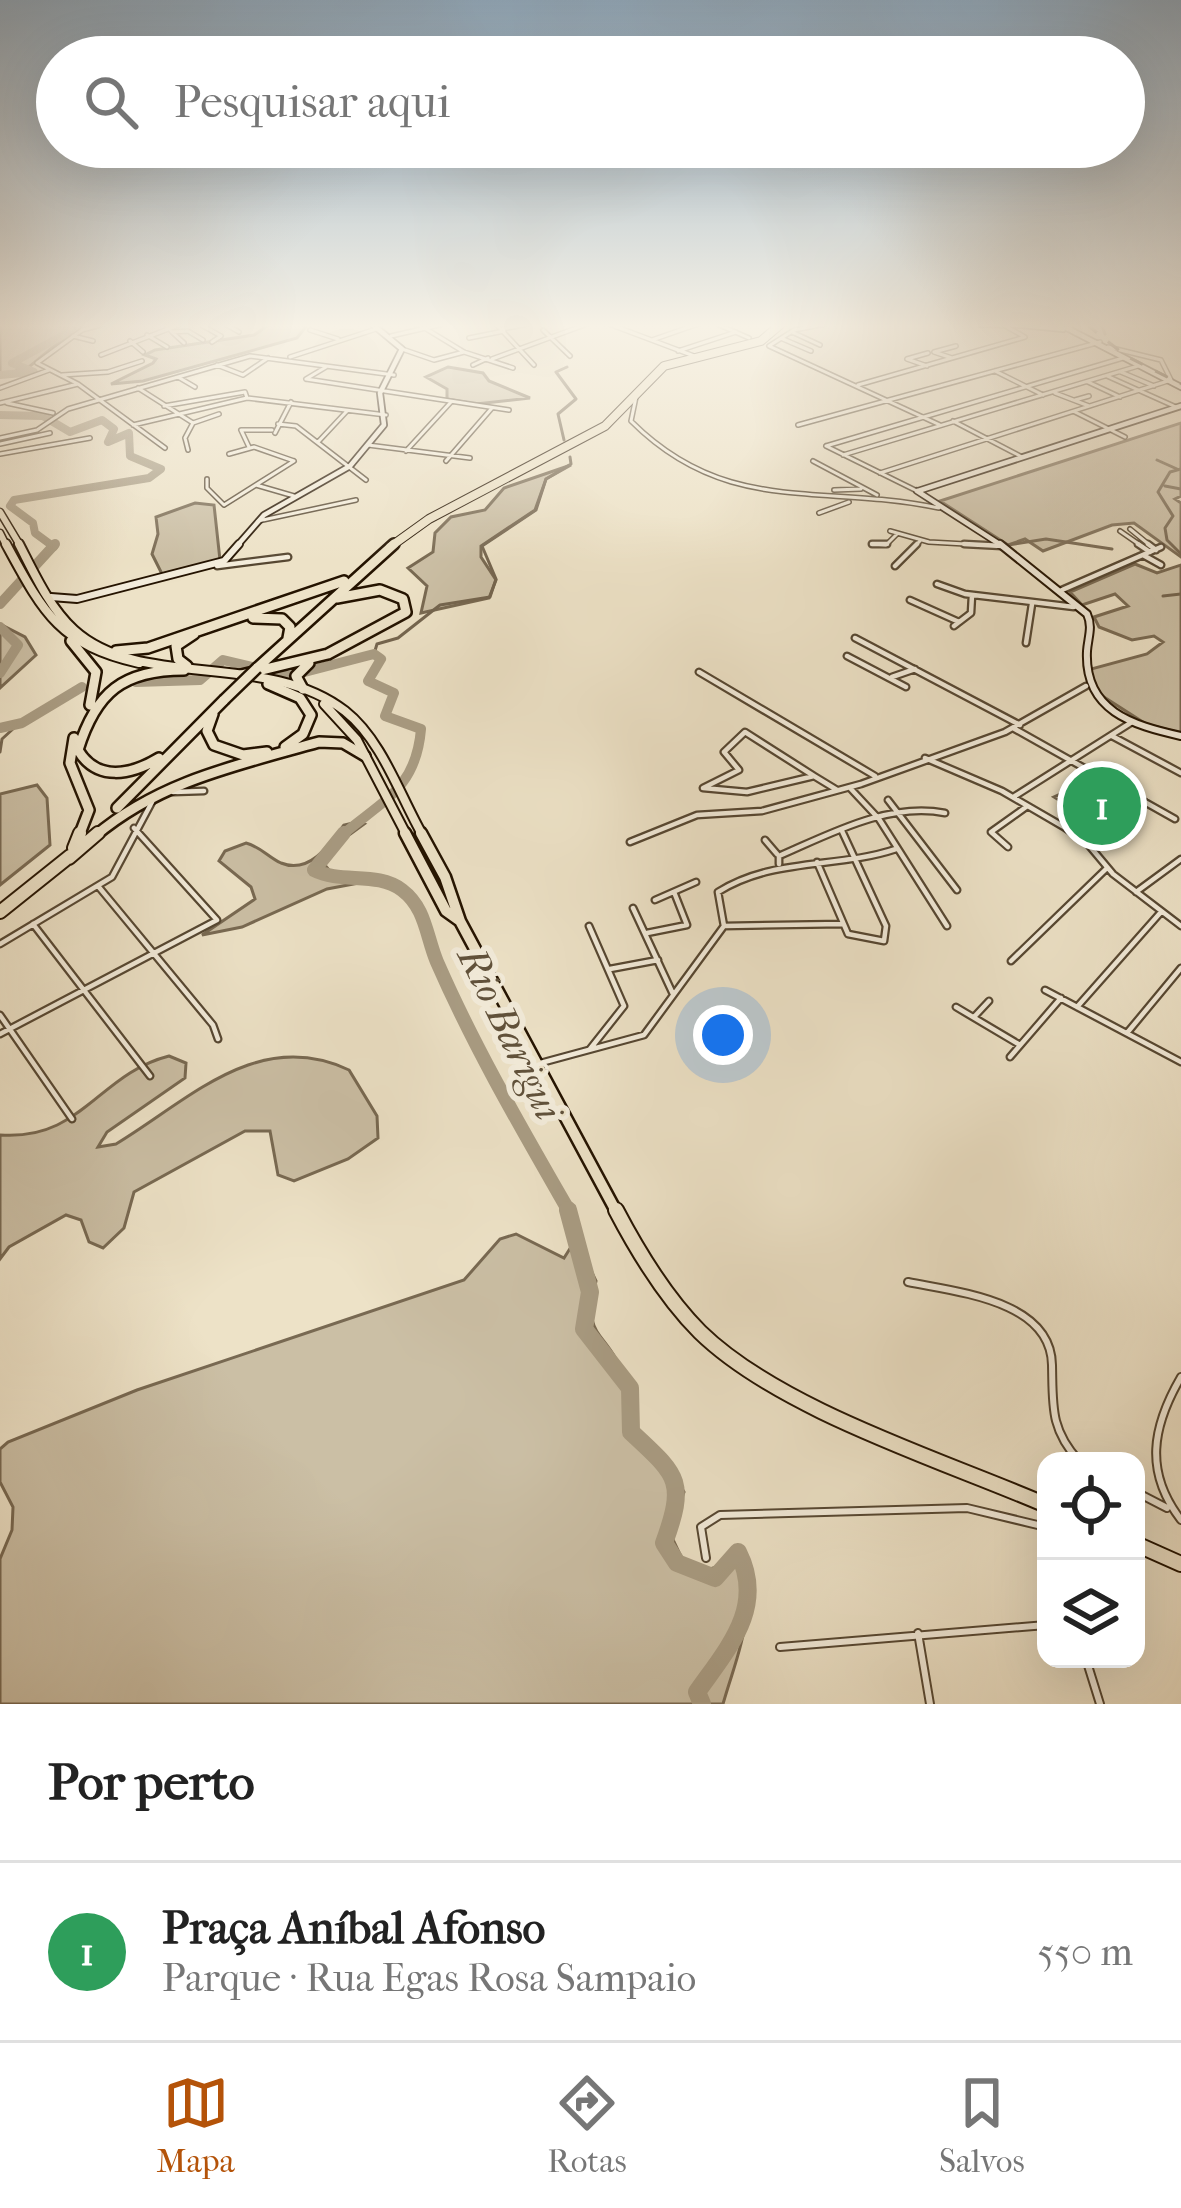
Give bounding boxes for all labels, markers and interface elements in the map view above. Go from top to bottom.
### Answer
search box [36,36,1145,168]
icon: search [78,69,144,135]
text: Pesquisar aqui [174,76,450,129]
pin: 1 [1063,761,1141,851]
water label: Rio Barigui [447,937,573,1130]
your location [693,1005,753,1065]
map controls [1037,1452,1145,1668]
button: locate [1037,1452,1145,1560]
button: layers [1037,1560,1145,1668]
text: Por perto [48,1752,255,1812]
text: Praça Aníbal Afonso [162,1902,545,1955]
text: 1 [80,1929,94,1975]
text: 550 m [1037,1929,1133,1975]
text: Parque · Rua Egas Rosa Sampaio [162,1955,696,2001]
tab: Mapa [156,2070,235,2181]
tab: Rotas [547,2070,627,2181]
tab: Salvos [939,2070,1025,2181]

